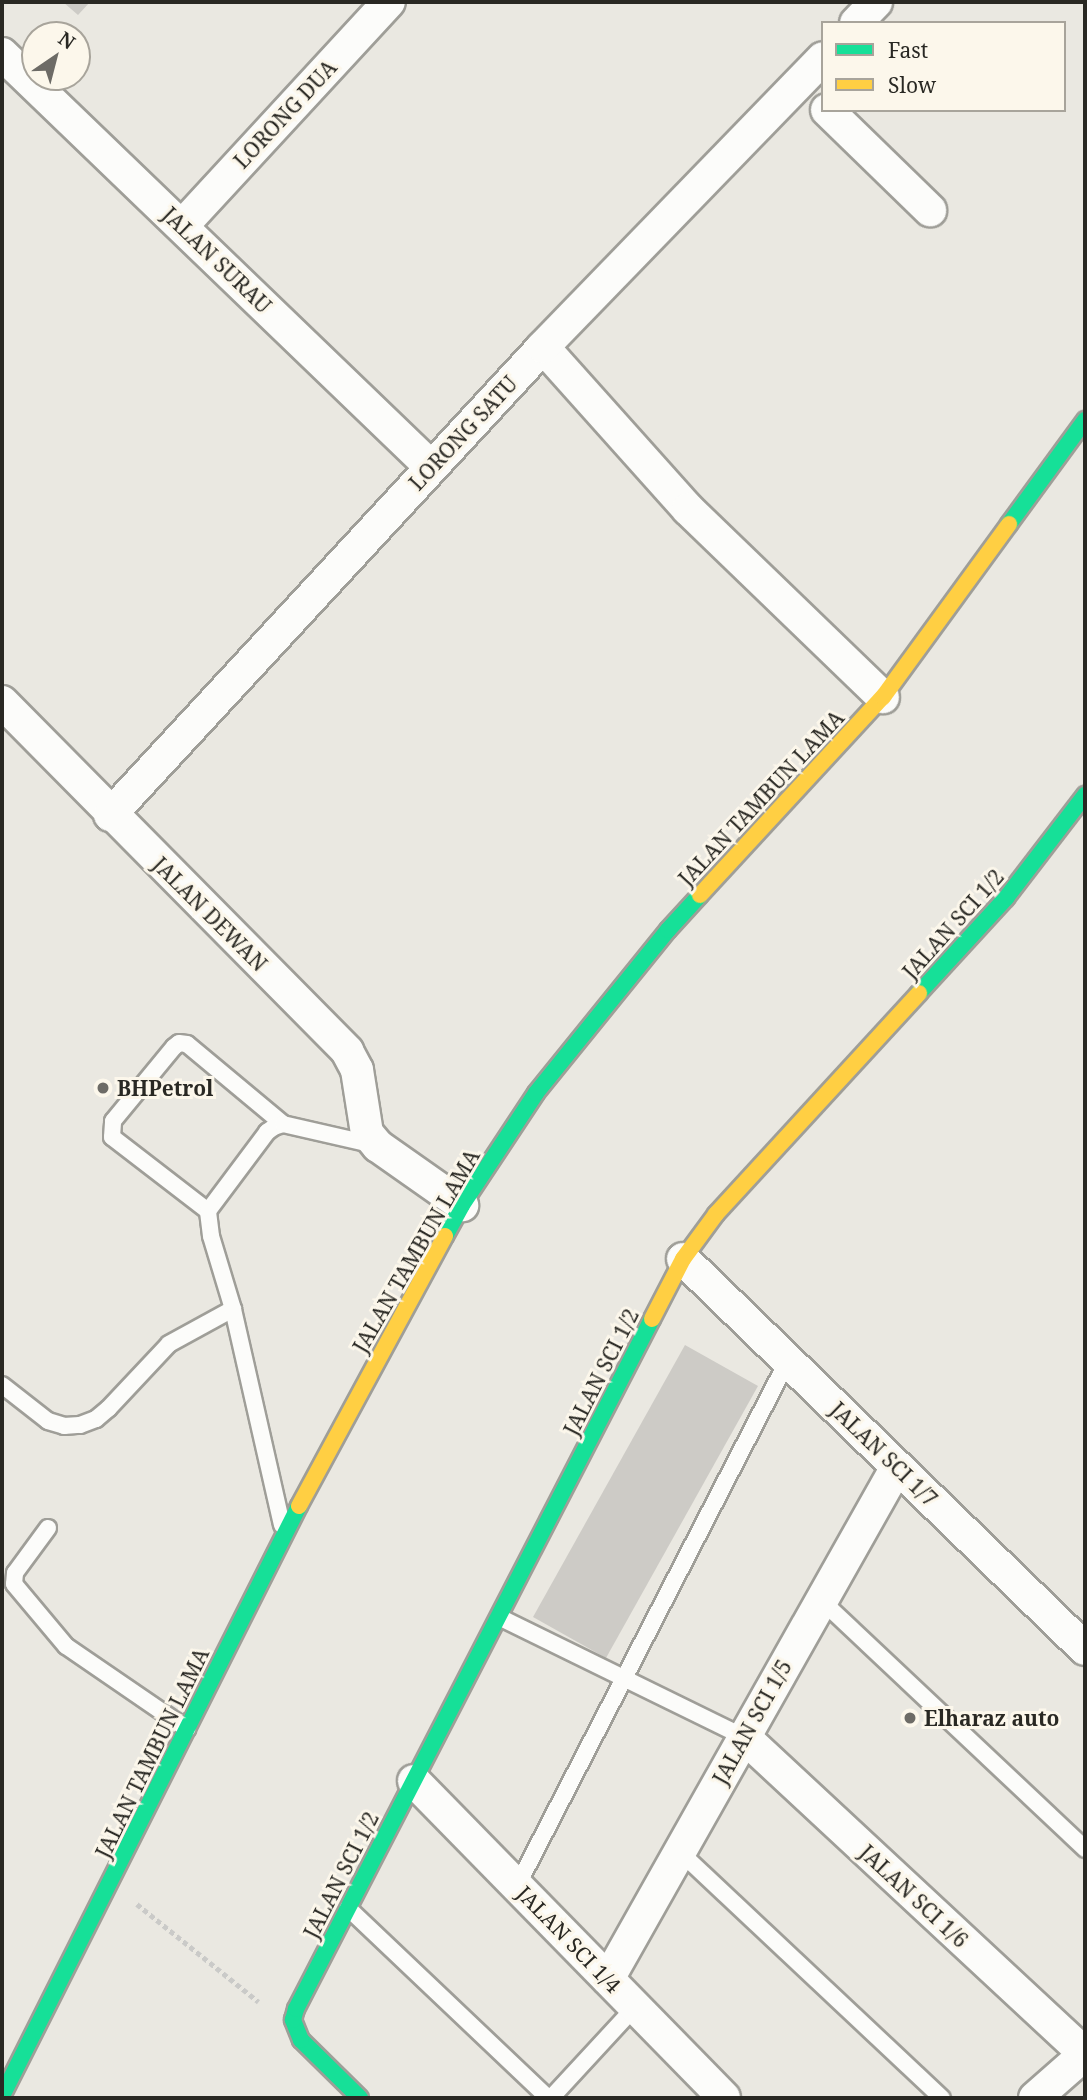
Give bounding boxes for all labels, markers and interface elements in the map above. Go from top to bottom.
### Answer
north arrow [21,21,91,91]
legend [821,21,1066,112]
text: N [53,25,80,55]
text: Fast [888,36,928,64]
street label: LORONG DUA [228,55,342,173]
text: Slow [888,71,936,99]
street label: JALAN SURAU [157,202,277,318]
street label: LORONG SATU [404,371,522,495]
street label: JALAN TAMBUN LAMA [673,705,849,891]
street label: JALAN DEWAN [148,852,272,976]
street label: JALAN SCI 1/2 [897,864,1009,984]
place label: BHPetrol [117,1075,213,1101]
marker: BHPetrol [95,1080,111,1096]
street label: JALAN TAMBUN LAMA [347,1145,485,1357]
street label: JALAN SCI 1/2 [558,1304,644,1440]
street label: JALAN SCI 1/7 [825,1397,943,1511]
street label: JALAN TAMBUN LAMA [90,1644,214,1862]
street label: JALAN SCI 1/5 [707,1655,797,1789]
place label: Elharaz auto [924,1705,1059,1731]
marker: Elharaz auto [902,1710,918,1726]
street label: JALAN SCI 1/2 [298,1807,384,1943]
street label: JALAN SCI 1/6 [855,1839,973,1953]
street label: JALAN SCI 1/4 [512,1880,626,1998]

